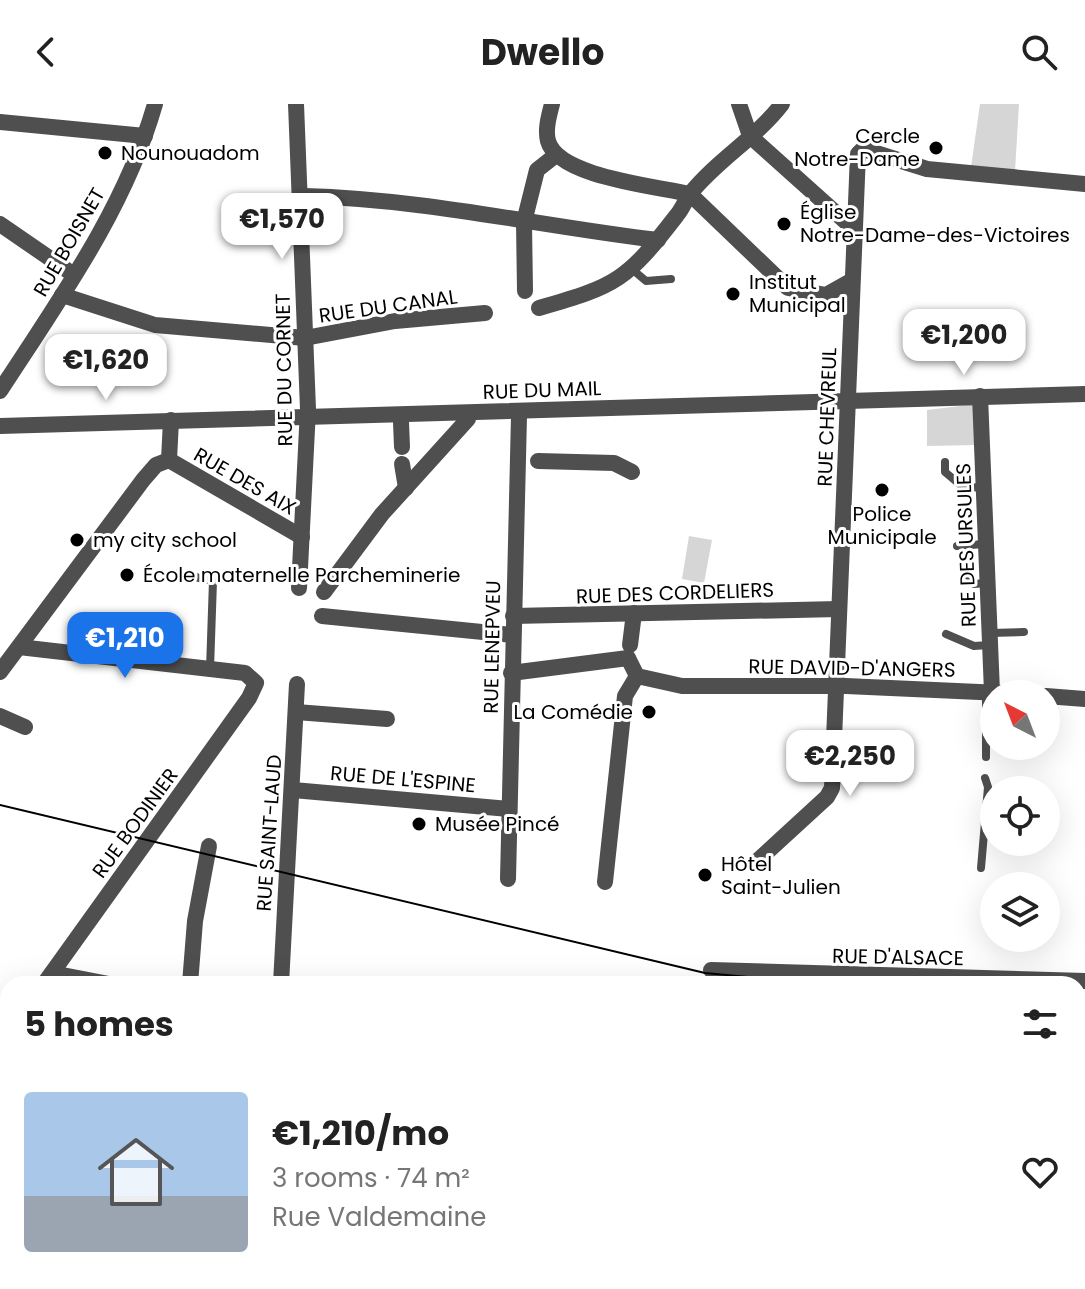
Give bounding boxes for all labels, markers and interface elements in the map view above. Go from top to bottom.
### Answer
text: Dwello [481,27,604,78]
icon: back [24,30,68,74]
icon: search [1017,30,1061,74]
place label: Cercle Notre-Dame [794,122,920,173]
place label: Nounouadom [121,139,260,167]
marker: Cercle Notre-Dame [927,139,945,157]
marker: Nounouadom [96,144,114,162]
street label: RUE BOISNET [27,182,111,301]
pin: €1,570 [217,193,347,261]
place label: Église Notre-Dame-des-Victoires [800,198,1070,249]
text: €1,570 [239,201,325,237]
marker: Église Notre-Dame-des-Victoires [775,215,793,233]
place label: Institut Municipal [749,268,846,319]
street label: RUE DU CANAL [317,282,459,330]
marker: Institut Municipal [724,285,742,303]
street label: RUE DU CORNET [269,293,299,447]
pin: €1,200 [899,309,1029,377]
text: €1,200 [921,317,1007,353]
pin: €1,620 [41,334,171,402]
text: €1,620 [63,342,149,378]
street label: RUE CHEVREUL [811,347,843,487]
street label: RUE DU MAIL [482,374,602,406]
street label: RUE DES AIX [189,440,301,522]
street label: RUE DES URSULES [949,462,983,628]
marker: Police Municipale [873,481,891,499]
place label: Police Municipale [827,500,937,551]
place label: my city school [93,526,237,554]
marker: my city school [68,531,86,549]
place label: École maternelle Parcheminerie [143,561,460,589]
marker: École maternelle Parcheminerie [118,566,136,584]
street label: RUE DES CORDELIERS [575,576,775,610]
street label: RUE LENEPVEU [477,580,507,714]
pin: €1,210 [60,612,190,680]
text: €1,210 [85,620,165,656]
street label: RUE DAVID-D'ANGERS [748,652,956,684]
north arrow [980,680,1060,760]
map controls [980,680,1060,952]
place label: La Comédie [513,698,633,726]
marker: La Comédie [640,703,658,721]
pin: €2,250 [785,730,915,798]
text: €2,250 [804,738,896,774]
street label: RUE SAINT-LAUD [250,754,288,912]
street label: RUE DE L'ESPINE [329,759,477,799]
street label: RUE BODINIER [86,762,184,884]
button: locate [980,776,1060,856]
place label: Musée Pincé [435,810,559,838]
marker: Musée Pincé [410,815,428,833]
place label: Hôtel Saint-Julien [721,850,841,901]
marker: Hôtel Saint-Julien [696,866,714,884]
button: layers [980,872,1060,952]
street label: RUE D'ALSACE [832,942,964,972]
text: 5 homes [24,1000,174,1048]
icon: filters [1018,1002,1062,1046]
text: €1,210/mo [272,1109,449,1157]
icon: home [88,1124,184,1220]
icon: heart [1018,1150,1062,1194]
text: 3 rooms · 74 m² [272,1160,470,1196]
text: Rue Valdemaine [272,1199,486,1235]

